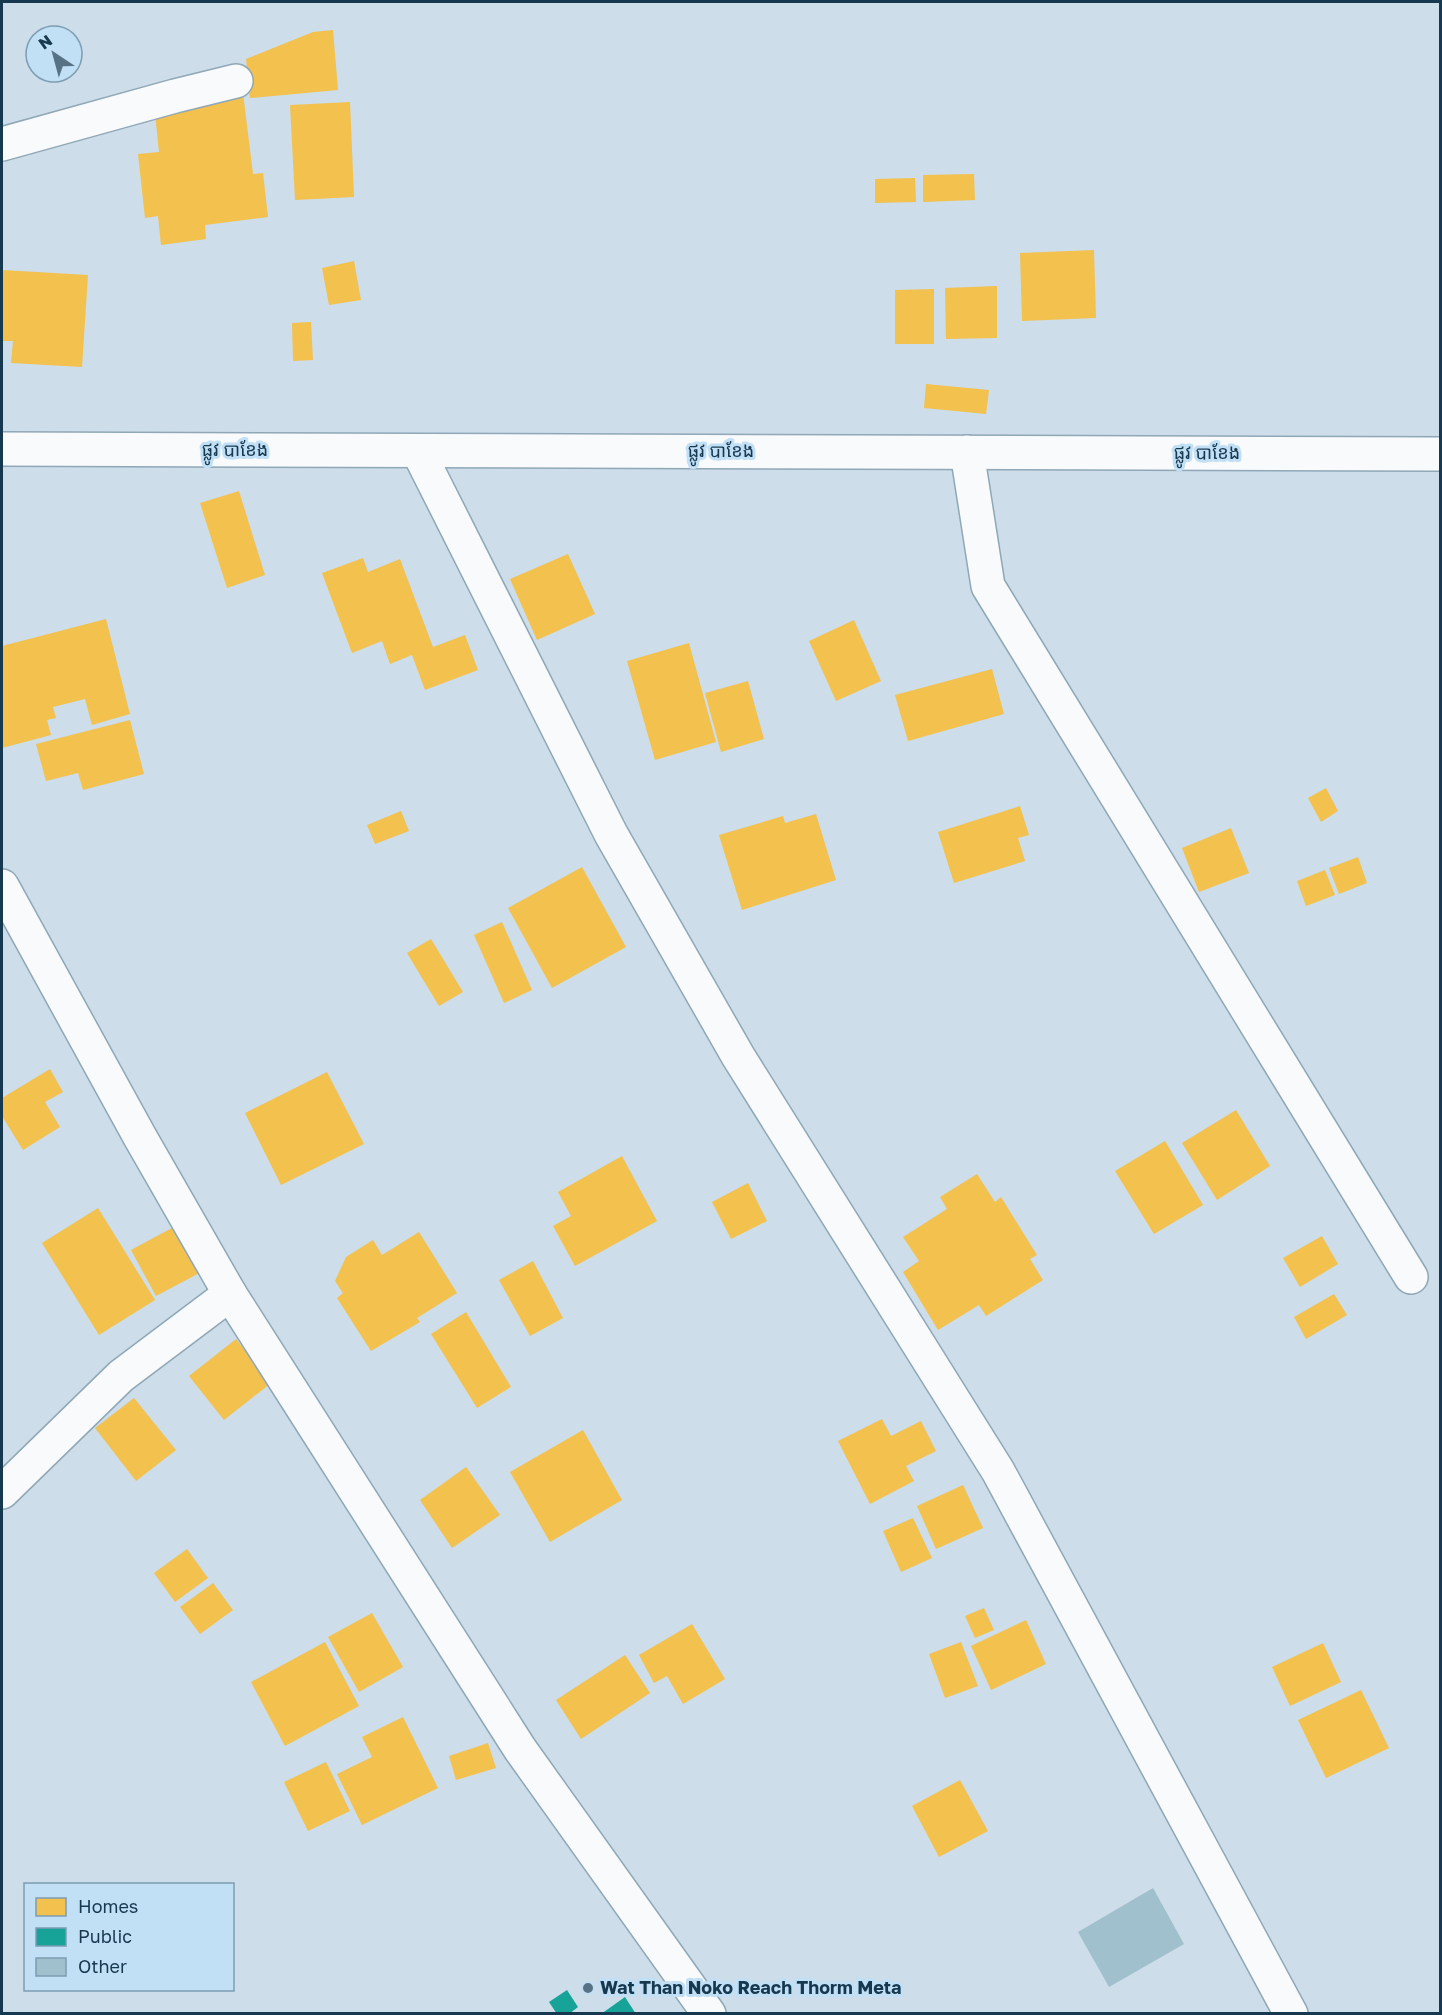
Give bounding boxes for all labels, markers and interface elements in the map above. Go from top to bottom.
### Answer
north arrow [24,24,84,84]
text: N [34,30,56,54]
street label: ផ្លូវ បាខែង [202,438,268,466]
street label: ផ្លូវ បាខែង [688,439,754,467]
street label: ផ្លូវ បាខែង [1174,441,1240,469]
legend [24,1883,234,1991]
text: Homes [78,1895,138,1917]
text: Public [78,1925,132,1947]
text: Other [78,1955,127,1977]
place label: Wat Than Noko Reach Thorm Meta [600,1976,901,1998]
marker: Wat Than Noko Reach Thorm Meta [581,1981,595,1995]

